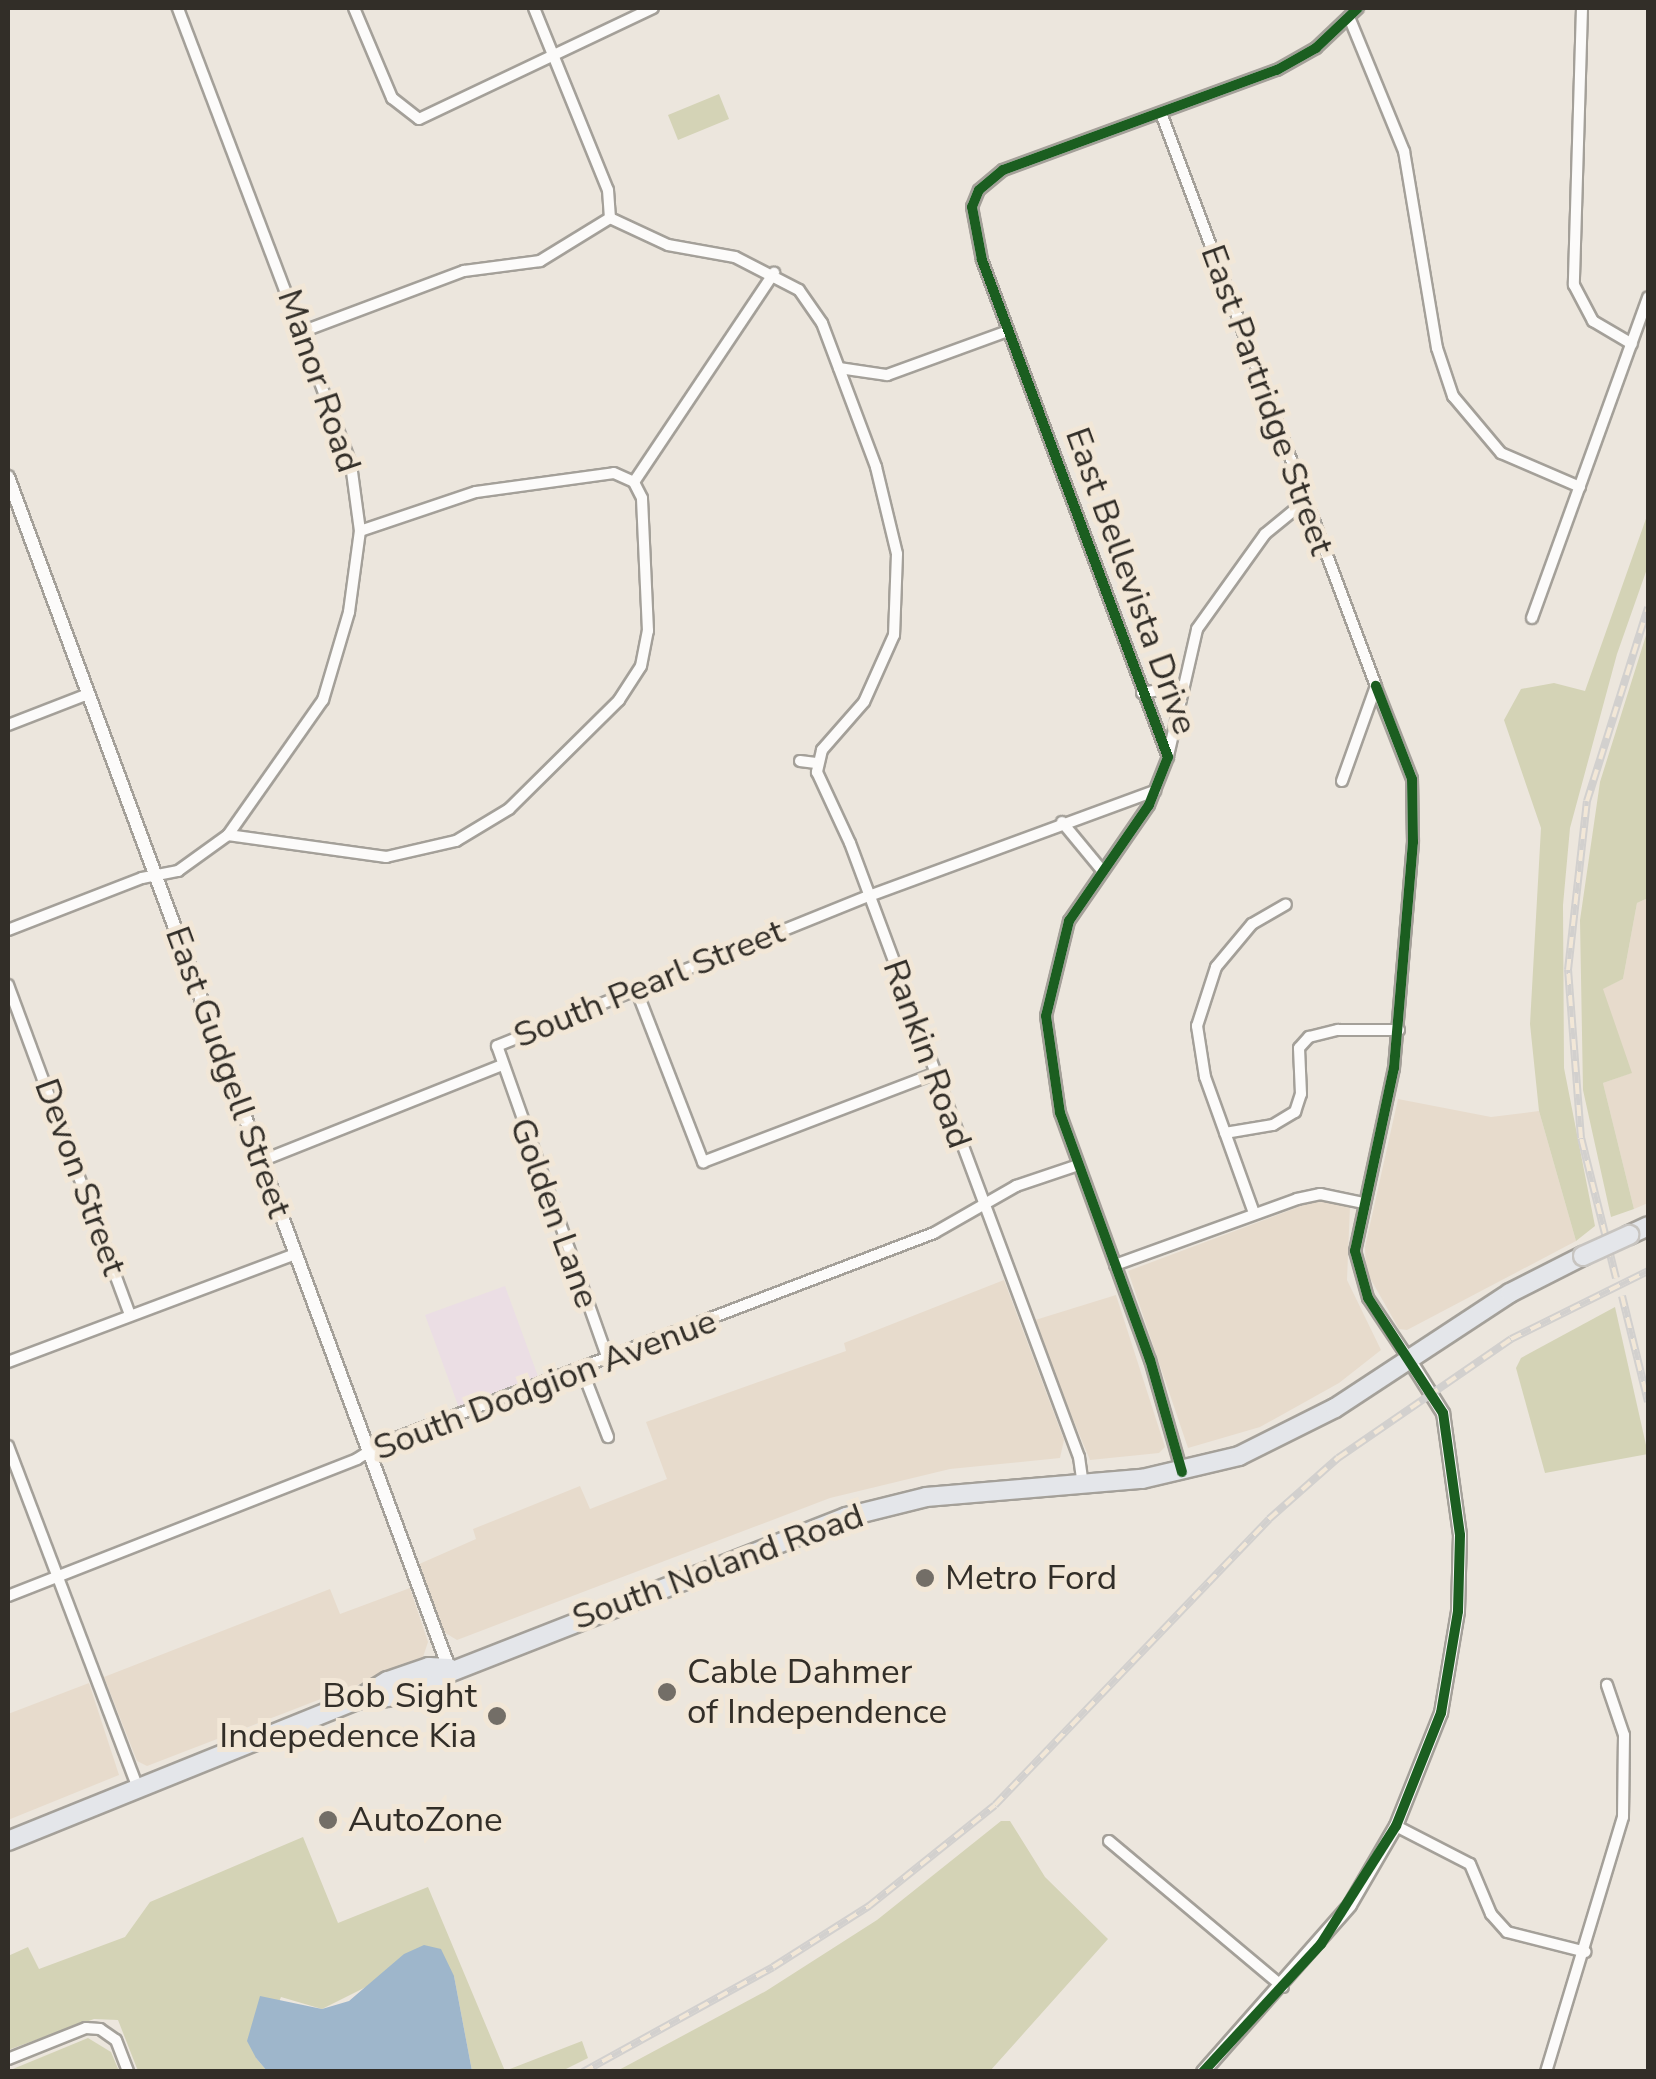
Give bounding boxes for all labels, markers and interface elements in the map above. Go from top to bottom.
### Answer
street label: East Partridge Street [1191,239,1343,561]
street label: Manor Road [268,284,370,478]
street label: East Bellevista Drive [1056,422,1206,740]
street label: South Pearl Street [508,911,790,1057]
street label: East Gudgell Street [156,921,300,1223]
street label: Rankin Road [873,954,981,1154]
street label: Devon Street [25,1073,135,1281]
street label: Golden Lane [500,1112,608,1314]
street label: South Dodgion Avenue [368,1300,722,1470]
street label: South Noland Road [567,1495,869,1639]
place label: Metro Ford [945,1557,1117,1599]
marker: Metro Ford [914,1567,936,1589]
place label: Cable Dahmer of Independence [687,1651,947,1733]
place label: Bob Sight Indepedence Kia [219,1675,477,1757]
marker: Cable Dahmer of Independence [656,1681,678,1703]
marker: Bob Sight Indepedence Kia [486,1705,508,1727]
place label: AutoZone [348,1799,503,1841]
marker: AutoZone [317,1809,339,1831]

